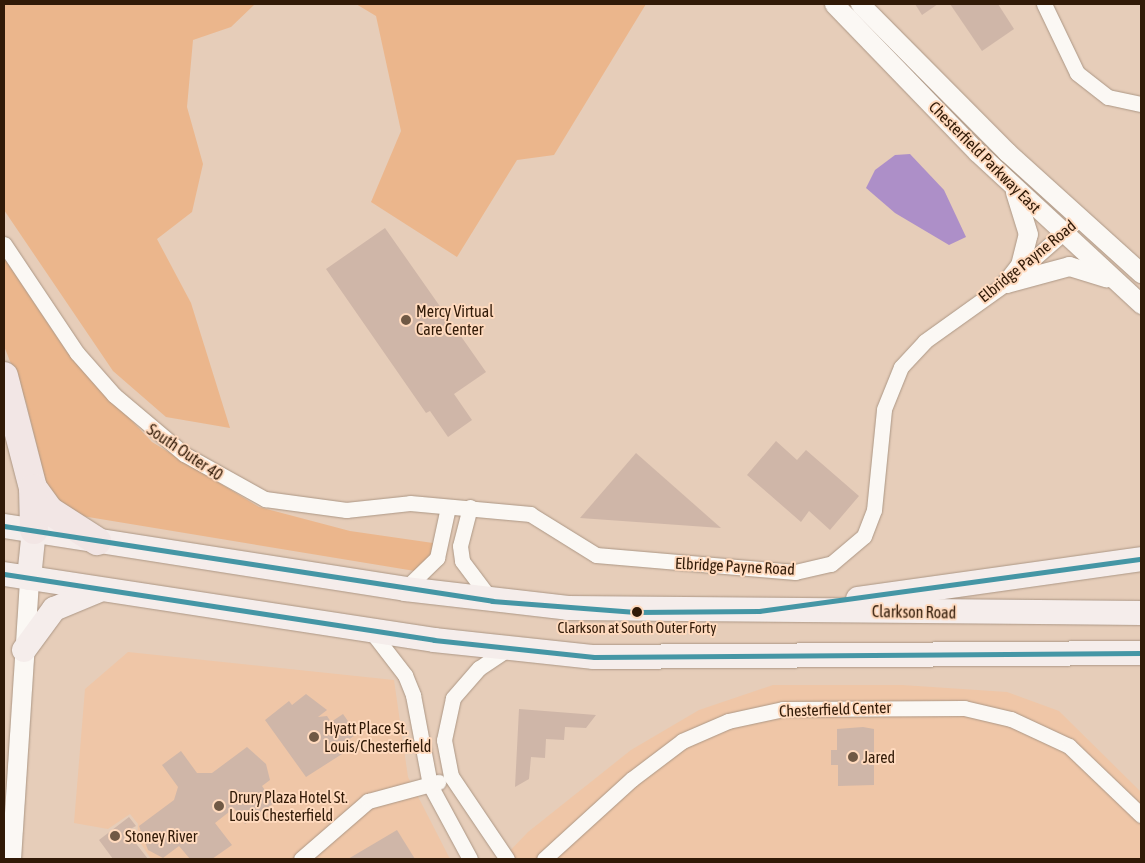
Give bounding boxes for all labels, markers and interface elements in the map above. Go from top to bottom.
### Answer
street label: Chesterfield Parkway East [925,97,1045,217]
street label: Elbridge Payne Road [974,216,1080,306]
place label: Mercy Virtual Care Center [416,301,494,339]
marker: Mercy Virtual Care Center [400,314,412,326]
street label: South Outer 40 [143,420,227,484]
street label: Elbridge Payne Road [675,553,795,579]
street label: Clarkson Road [872,602,956,622]
marker: Clarkson at South Outer Forty [632,607,642,617]
place label: Clarkson at South Outer Forty [557,619,717,637]
street label: Chesterfield Center [779,697,891,721]
place label: Hyatt Place St. Louis/Chesterfield [324,718,431,756]
marker: Hyatt Place St. Louis/Chesterfield [308,731,320,743]
place label: Jared [863,747,895,767]
marker: Jared [847,751,859,763]
place label: Drury Plaza Hotel St. Louis Chesterfield [229,787,348,825]
marker: Drury Plaza Hotel St. Louis Chesterfield [213,800,225,812]
place label: Stoney River [125,826,197,846]
marker: Stoney River [109,830,121,842]

